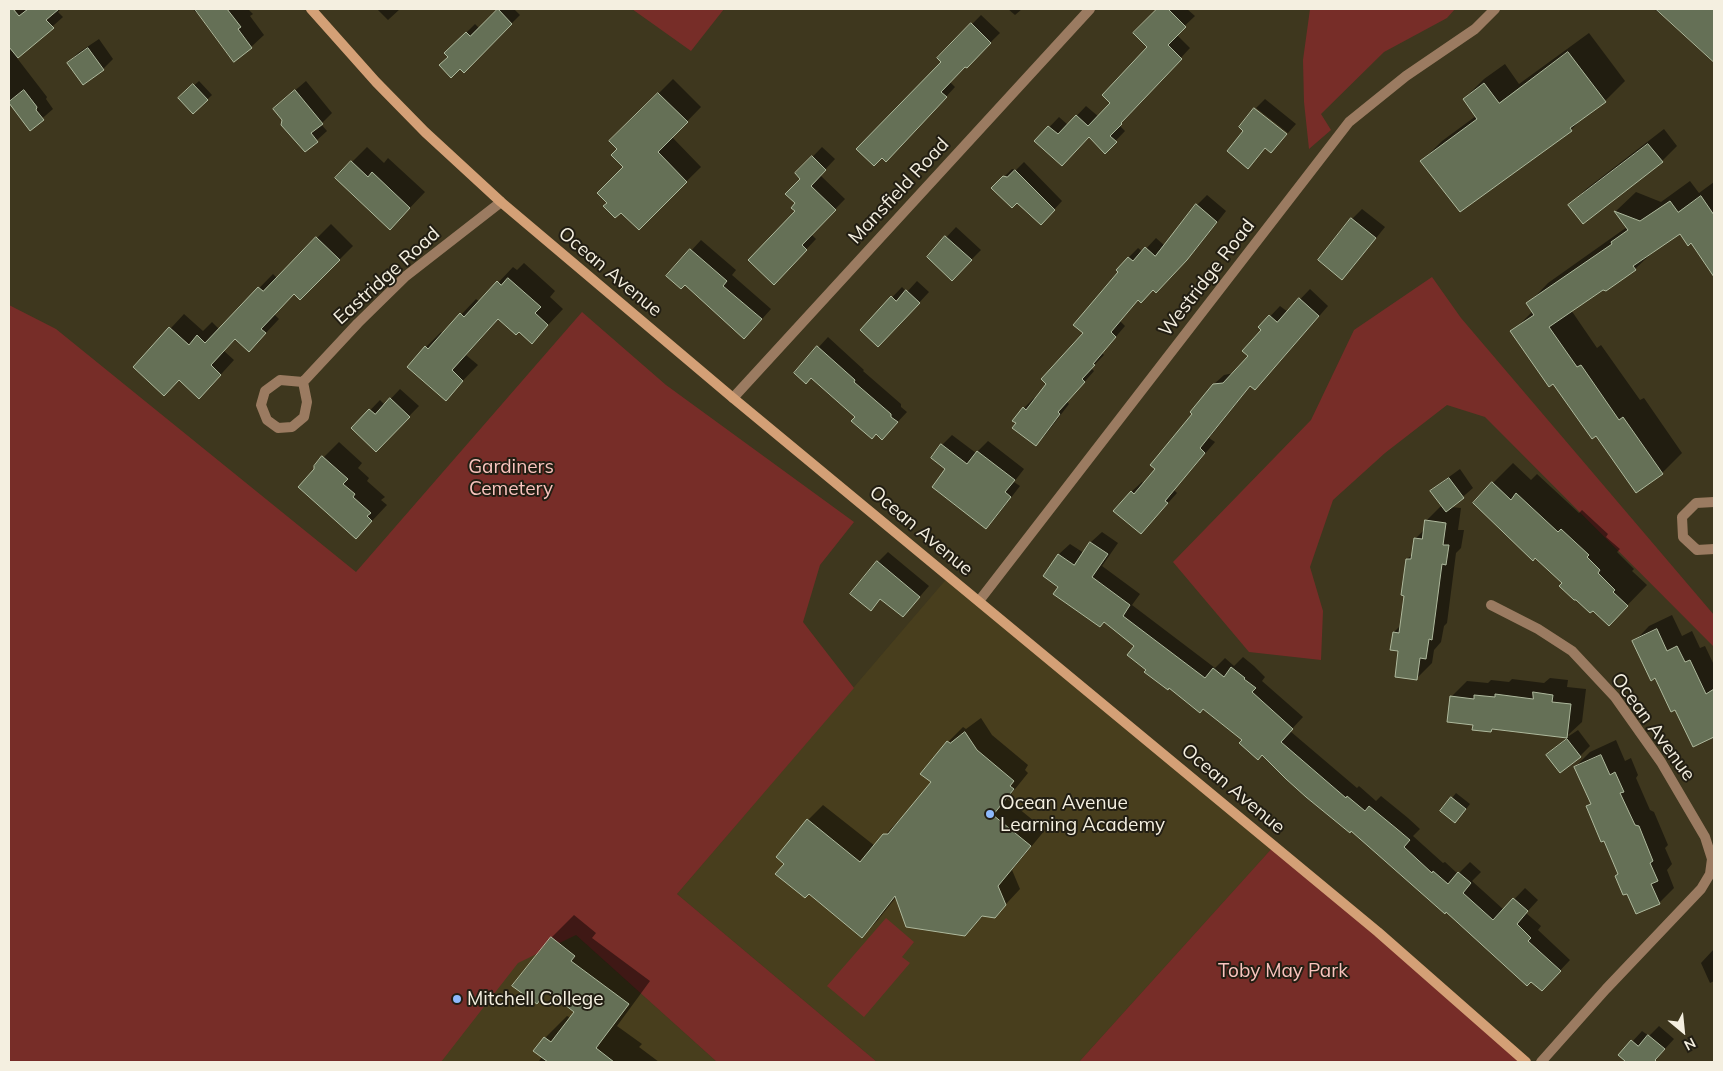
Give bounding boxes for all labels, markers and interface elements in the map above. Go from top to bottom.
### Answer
street label: Mansfield Road [844,133,954,249]
street label: Westridge Road [1154,215,1260,341]
street label: Ocean Avenue [554,222,666,322]
street label: Eastridge Road [329,223,445,329]
park label: Gardiners Cemetery [468,456,554,500]
street label: Ocean Avenue [865,481,977,581]
street label: Ocean Avenue [1606,669,1700,785]
street label: Ocean Avenue [1177,739,1289,839]
place label: Ocean Avenue Learning Academy [1000,792,1165,836]
marker: Ocean Avenue Learning Academy [984,808,996,820]
park label: Toby May Park [1218,960,1348,982]
place label: Mitchell College [467,988,604,1010]
marker: Mitchell College [451,993,463,1005]
north arrow [1658,1006,1708,1056]
text: N [1681,1034,1699,1055]

